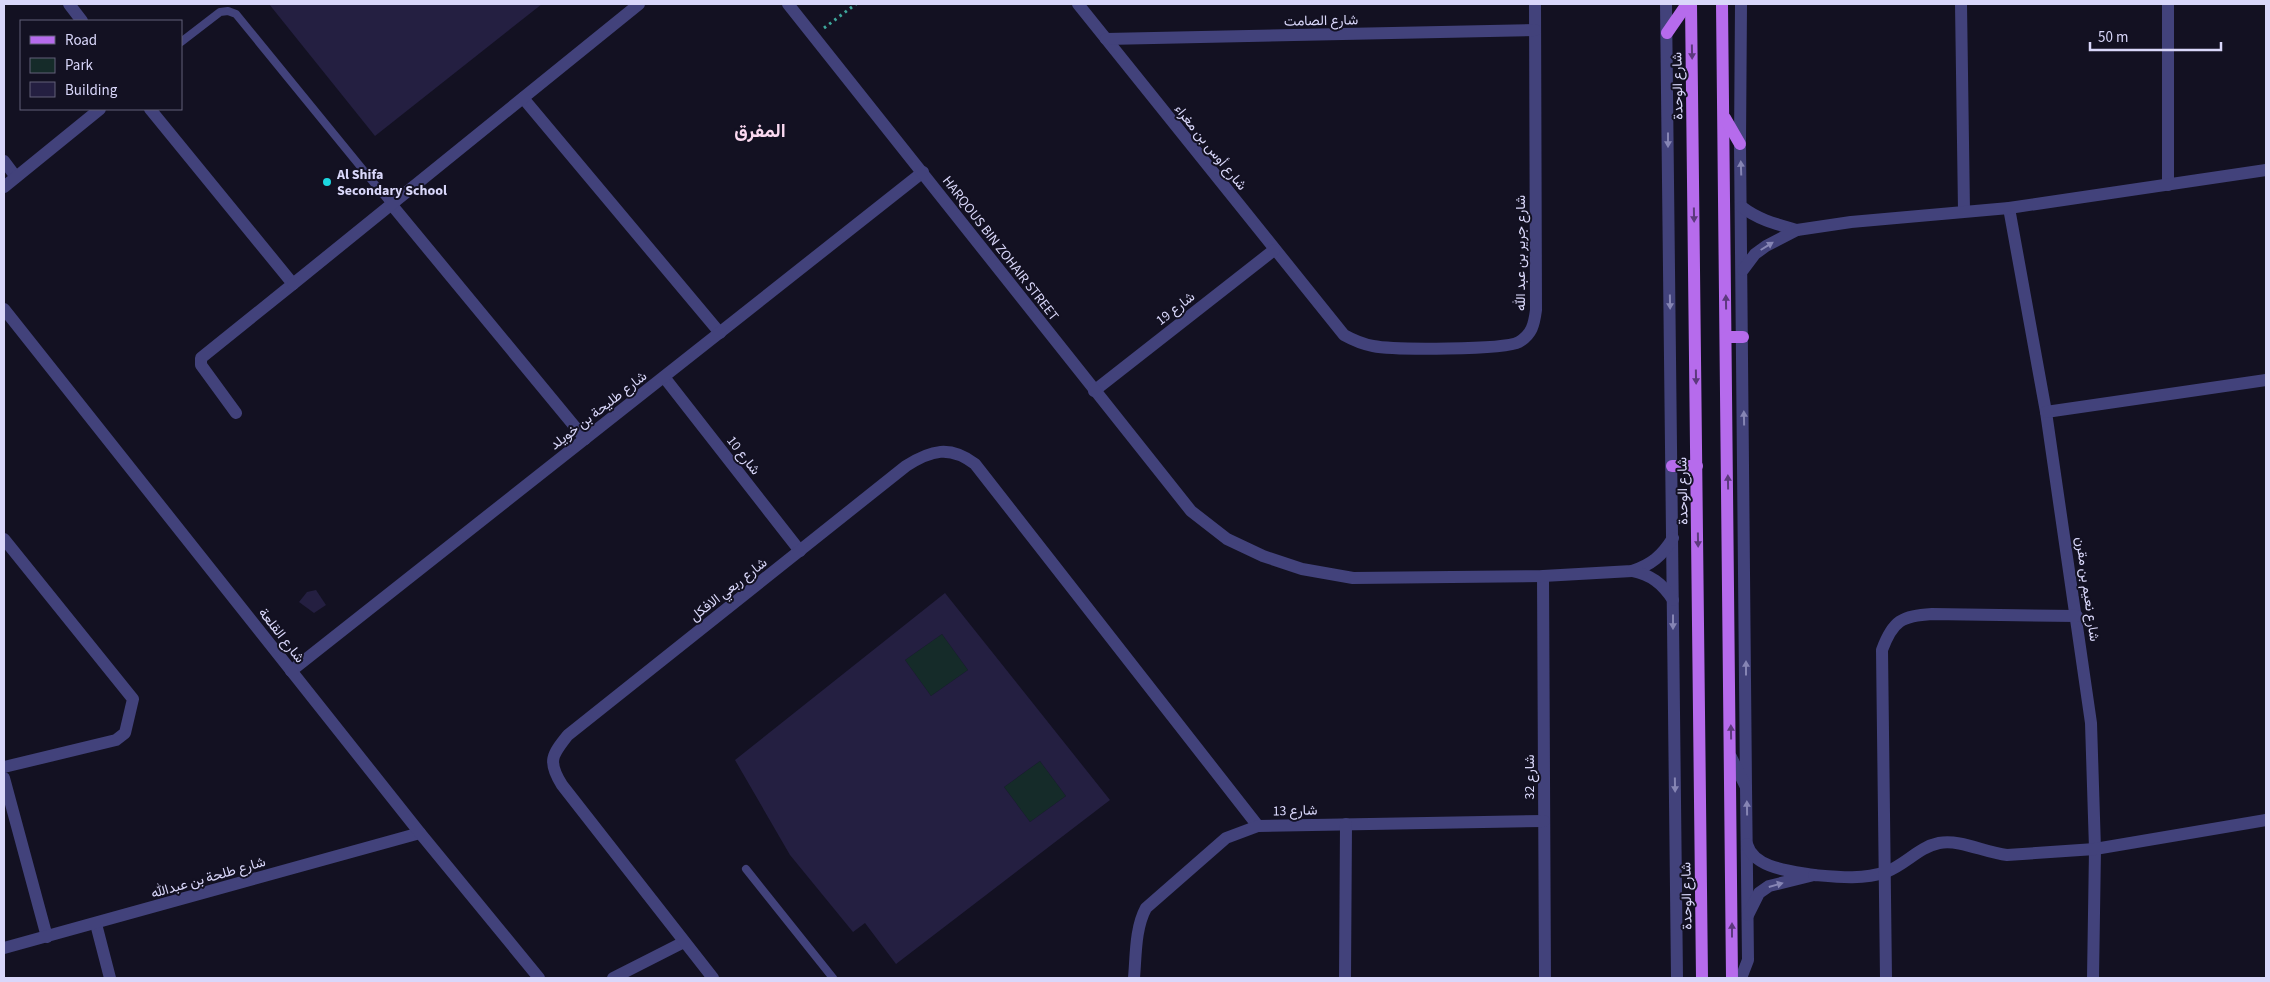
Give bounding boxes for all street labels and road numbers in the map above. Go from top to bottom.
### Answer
street label: شارع الصامت [1284,10,1358,32]
street label: شارع الوحدة [1667,52,1689,120]
street label: شارع أوس بن مغراء [1169,100,1251,195]
street label: HARQOUS BIN ZOHAIR STREET [937,172,1063,326]
street label: شارع جرير بن عبد الله [1511,195,1531,311]
street label: شارع 19 [1152,287,1199,330]
street label: شارع طليحة بن خويلد [546,367,651,455]
street label: شارع 10 [722,432,765,479]
street label: شارع الوحدة [1672,457,1694,525]
street label: شارع نعيم بن مقرن [2070,535,2104,643]
street label: شارع ربعي الافكل [686,553,772,627]
street label: شارع القلعة [253,604,309,667]
street label: شارع 32 [1520,755,1540,799]
street label: شارع 13 [1272,801,1318,821]
street label: شارع طلحة بن عبدالله [149,852,268,904]
street label: شارع الوحدة [1676,862,1698,930]

